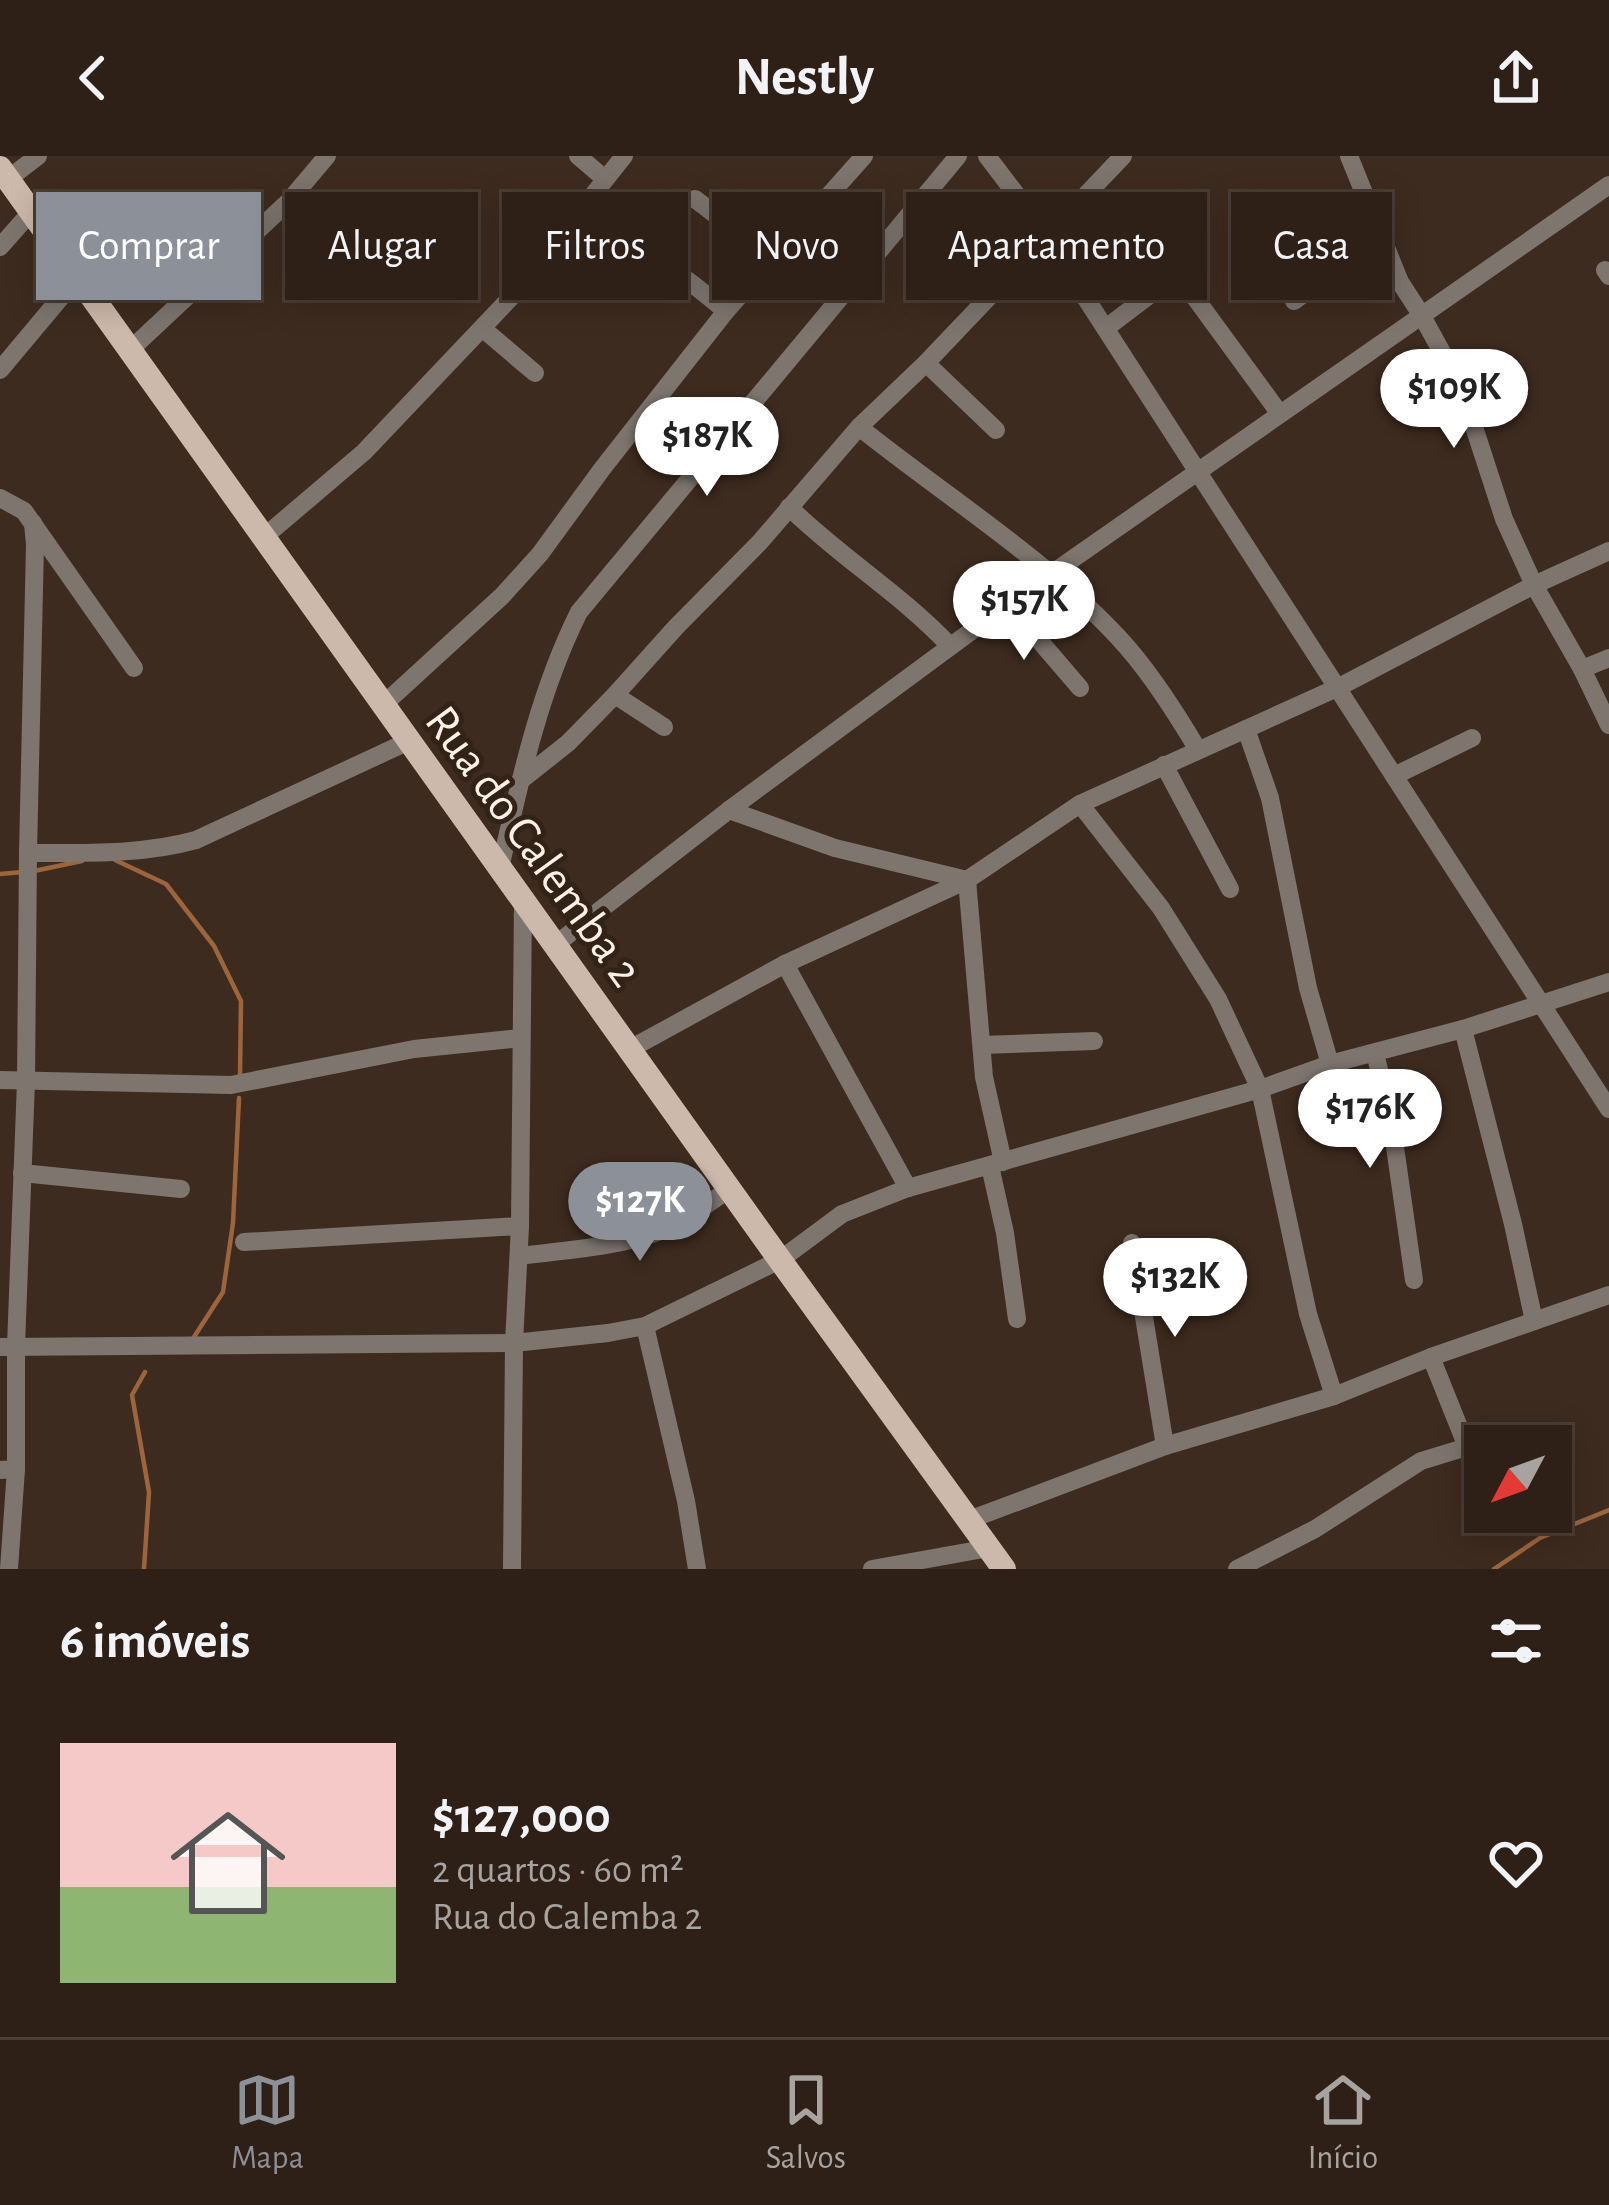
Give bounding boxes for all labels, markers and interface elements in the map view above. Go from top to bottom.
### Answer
icon: back [60,45,126,111]
icon: share [1483,45,1549,111]
text: Nestly [735,51,874,105]
chip: Comprar [36,192,261,300]
chip: Alugar [285,192,478,300]
chip: Filtros [502,192,688,300]
chip: Novo [712,192,882,300]
chip: Apartamento [906,192,1207,300]
chip: Casa [1231,192,1392,300]
pin: $109K [1370,349,1538,451]
text: $109K [1407,368,1501,407]
pin: $187K [623,397,791,499]
text: $187K [662,416,752,455]
pin: $157K [940,561,1108,663]
text: $157K [980,580,1068,619]
street label: Rua do Calemba 2 [415,698,650,995]
pin: $176K [1286,1069,1454,1171]
text: $176K [1325,1088,1415,1127]
pin: $127K [556,1162,724,1264]
text: $127K [595,1181,685,1220]
pin: $132K [1091,1238,1259,1340]
text: $132K [1130,1257,1220,1296]
north arrow [1464,1425,1572,1533]
map controls [1464,1425,1572,1533]
icon: filters [1483,1608,1549,1674]
text: 6 imóveis [60,1616,250,1667]
icon: home [156,1791,300,1935]
text: $127,000 [432,1791,611,1842]
icon: heart [1483,1830,1549,1896]
text: 2 quartos · 60 m² [432,1851,684,1890]
text: Rua do Calemba 2 [432,1898,702,1937]
tab: Mapa [231,2067,304,2179]
tab: Salvos [766,2067,846,2179]
tab: Início [1308,2067,1378,2179]

